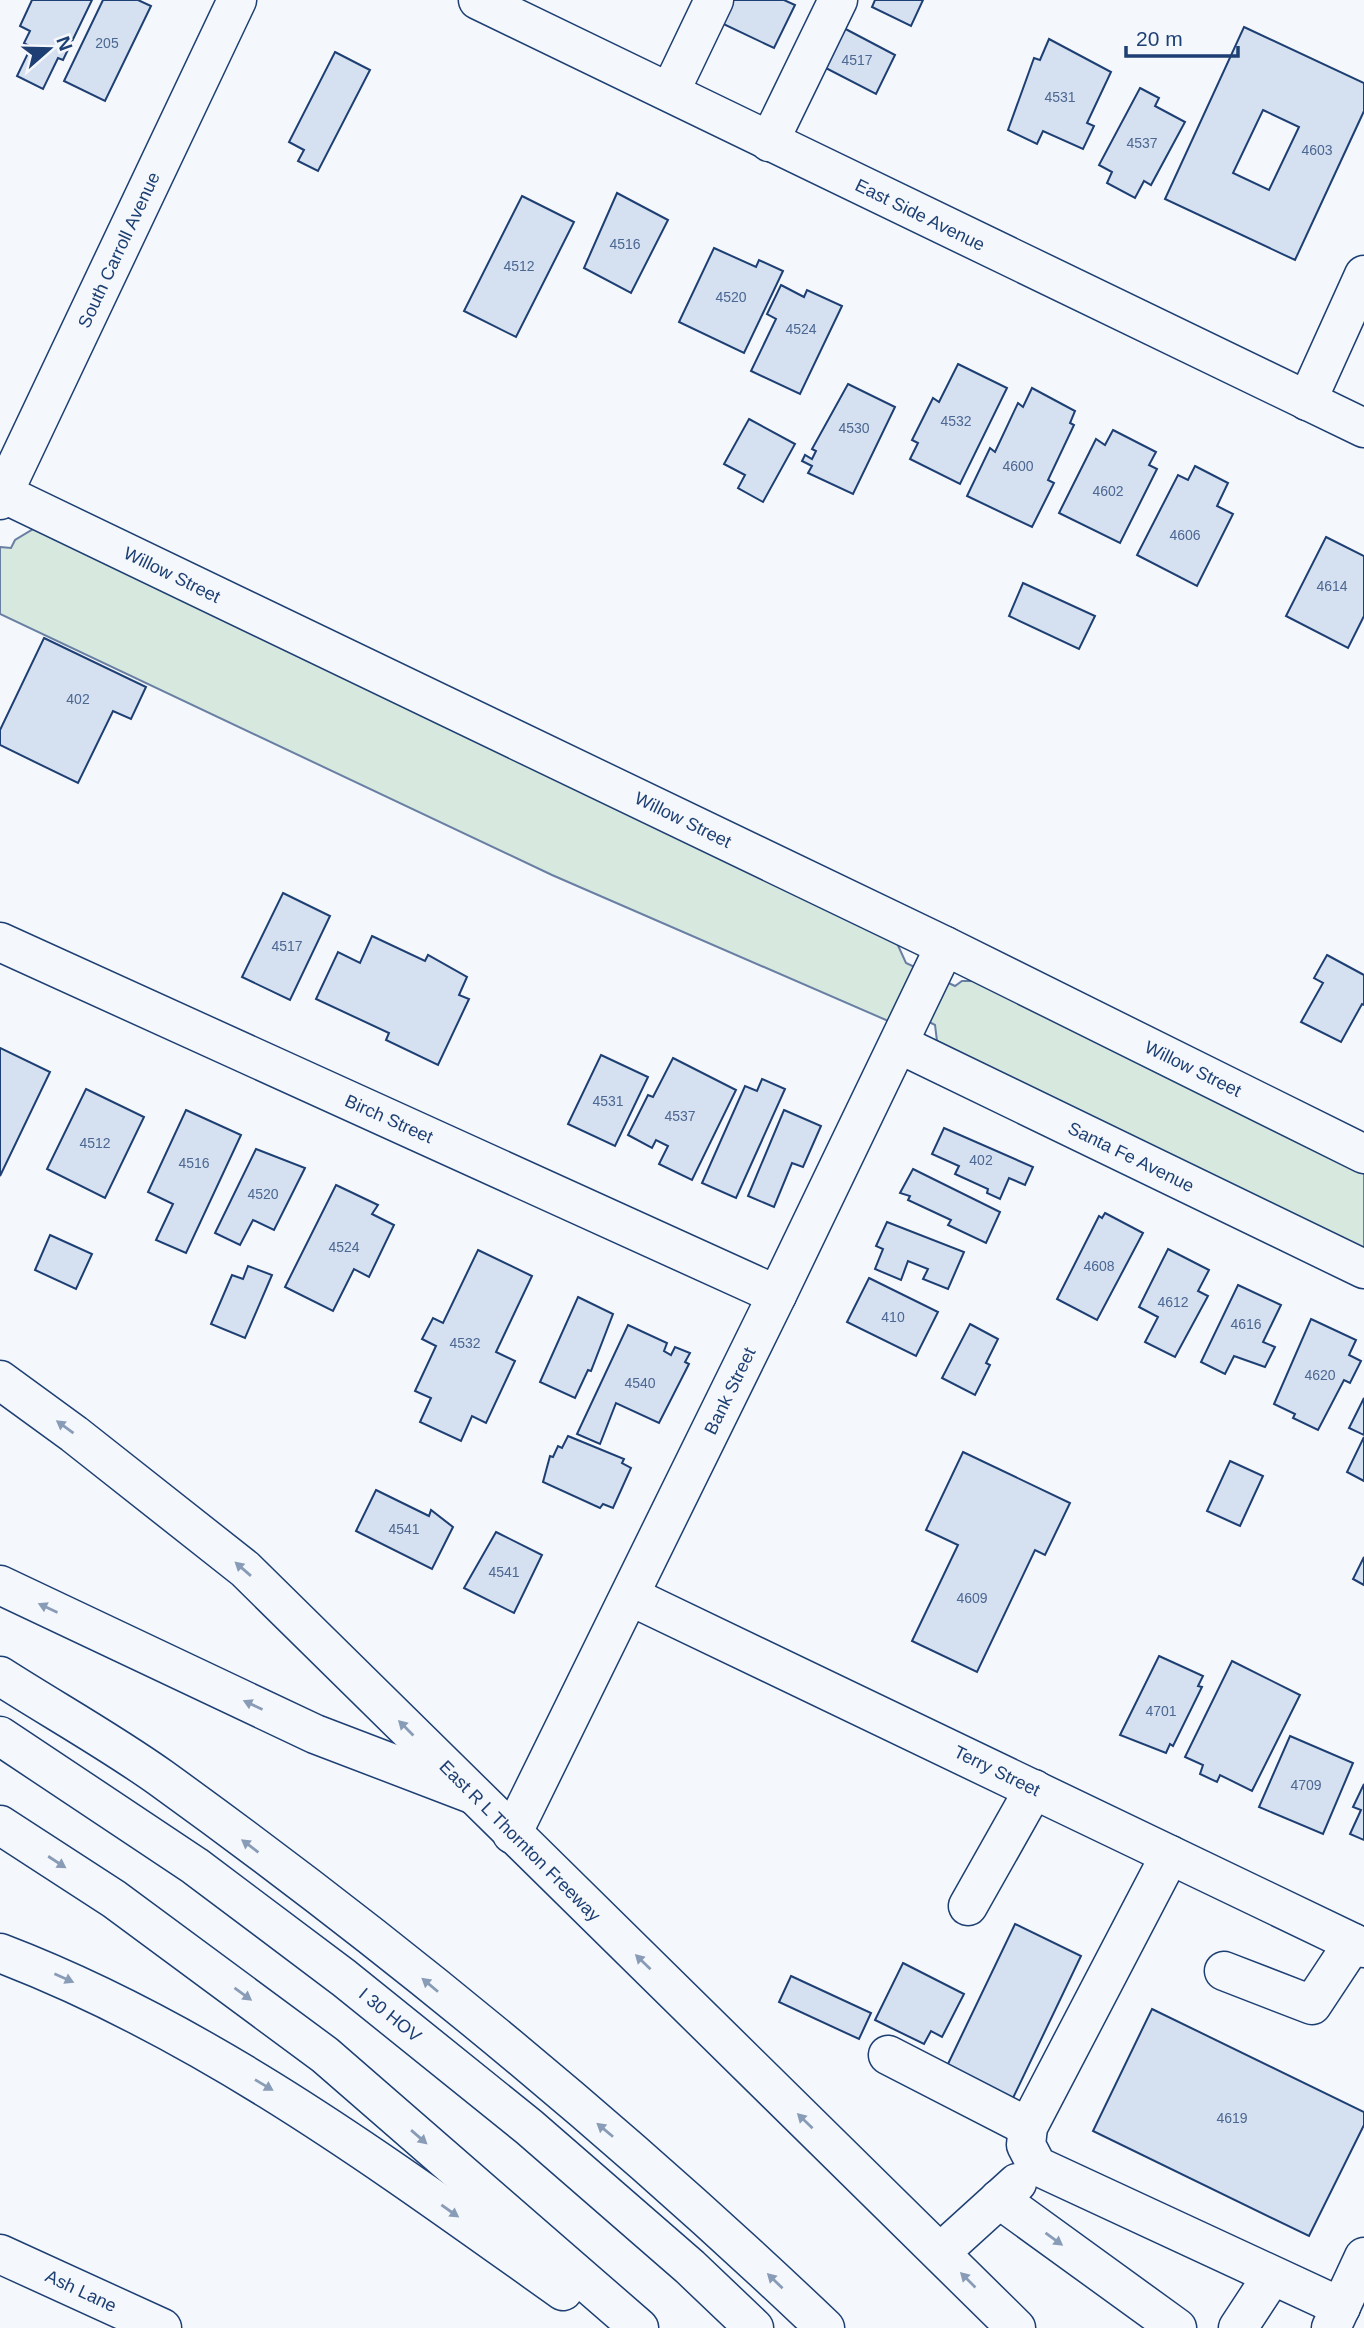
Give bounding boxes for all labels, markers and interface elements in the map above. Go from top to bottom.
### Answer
north arrow [14,14,84,84]
scale bar [1126,14,1238,58]
text: 20 m [1136,27,1183,50]
text: N [52,33,77,53]
house number: 205 [95,35,119,51]
house number: 4517 [841,52,873,68]
house number: 4531 [1044,89,1076,105]
house number: 4537 [1126,135,1158,151]
house number: 4603 [1301,142,1333,158]
street label: South Carroll Avenue [74,169,164,331]
street label: East Side Avenue [852,175,988,255]
house number: 4516 [609,236,641,252]
house number: 4512 [503,258,535,274]
house number: 4520 [715,289,747,305]
house number: 4524 [785,321,817,337]
house number: 4532 [940,413,972,429]
house number: 4530 [838,420,870,436]
house number: 4600 [1002,458,1034,474]
house number: 4602 [1092,483,1124,499]
house number: 4606 [1169,527,1201,543]
street label: Willow Street [120,543,224,607]
house number: 4614 [1316,578,1348,594]
house number: 402 [66,691,90,707]
street label: Willow Street [631,788,735,852]
house number: 4517 [271,938,303,954]
street label: Willow Street [1141,1037,1245,1101]
street label: Birch Street [342,1091,436,1147]
house number: 4531 [592,1093,624,1109]
house number: 4537 [664,1108,696,1124]
street label: Santa Fe Avenue [1065,1118,1197,1196]
house number: 4512 [79,1135,111,1151]
house number: 402 [969,1152,993,1168]
house number: 4516 [178,1155,210,1171]
house number: 4520 [247,1186,279,1202]
house number: 4524 [328,1239,360,1255]
house number: 4608 [1083,1258,1115,1274]
house number: 4612 [1157,1294,1189,1310]
house number: 410 [881,1309,905,1325]
house number: 4616 [1230,1316,1262,1332]
house number: 4532 [449,1335,481,1351]
street label: Bank Street [700,1344,760,1438]
house number: 4620 [1304,1367,1336,1383]
house number: 4540 [624,1375,656,1391]
one-way arrow [56,1420,75,1434]
house number: 4541 [388,1521,420,1537]
one-way arrow [235,1562,252,1577]
house number: 4541 [488,1564,520,1580]
house number: 4609 [956,1590,988,1606]
one-way arrow [38,1602,58,1613]
one-way arrow [243,1699,263,1710]
house number: 4701 [1145,1703,1177,1719]
one-way arrow [397,1720,414,1737]
street label: Terry Street [951,1742,1043,1800]
street label: East R L Thornton Freeway [435,1756,605,1926]
house number: 4709 [1290,1777,1322,1793]
one-way arrow [241,1839,259,1853]
one-way arrow [48,1856,67,1869]
one-way arrow [634,1953,651,1970]
one-way arrow [53,1973,74,1984]
one-way arrow [422,1978,439,1993]
street label: I 30 HOV [355,1984,425,2046]
one-way arrow [234,1987,252,2001]
one-way arrow [254,2079,274,2091]
house number: 4619 [1216,2110,1248,2126]
one-way arrow [797,2112,814,2129]
one-way arrow [596,2123,613,2138]
one-way arrow [411,2129,428,2144]
one-way arrow [441,2204,459,2218]
one-way arrow [1045,2232,1063,2246]
street label: Ash Lane [42,2266,120,2316]
one-way arrow [960,2272,977,2288]
one-way arrow [766,2273,784,2289]

